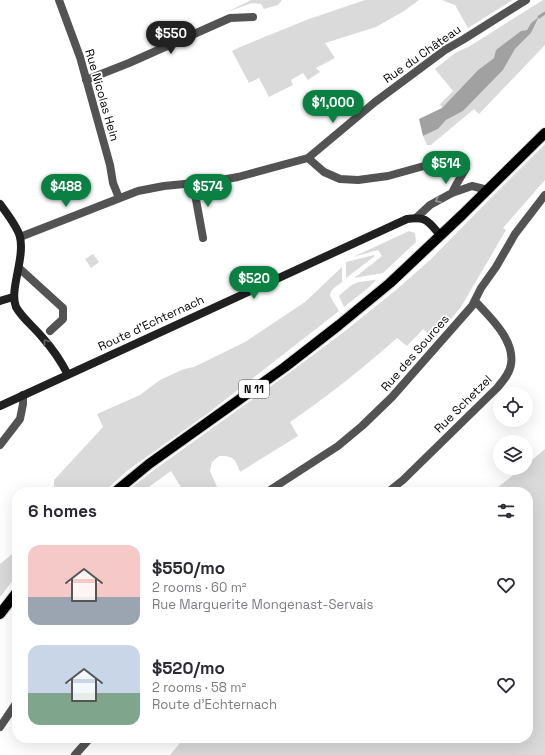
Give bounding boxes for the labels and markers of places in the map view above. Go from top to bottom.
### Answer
pin: $550 [147,21,195,55]
pin: $1,000 [300,90,366,124]
pin: $514 [422,151,470,185]
pin: $488 [42,174,90,208]
pin: $574 [184,174,232,208]
pin: $520 [230,266,278,300]

